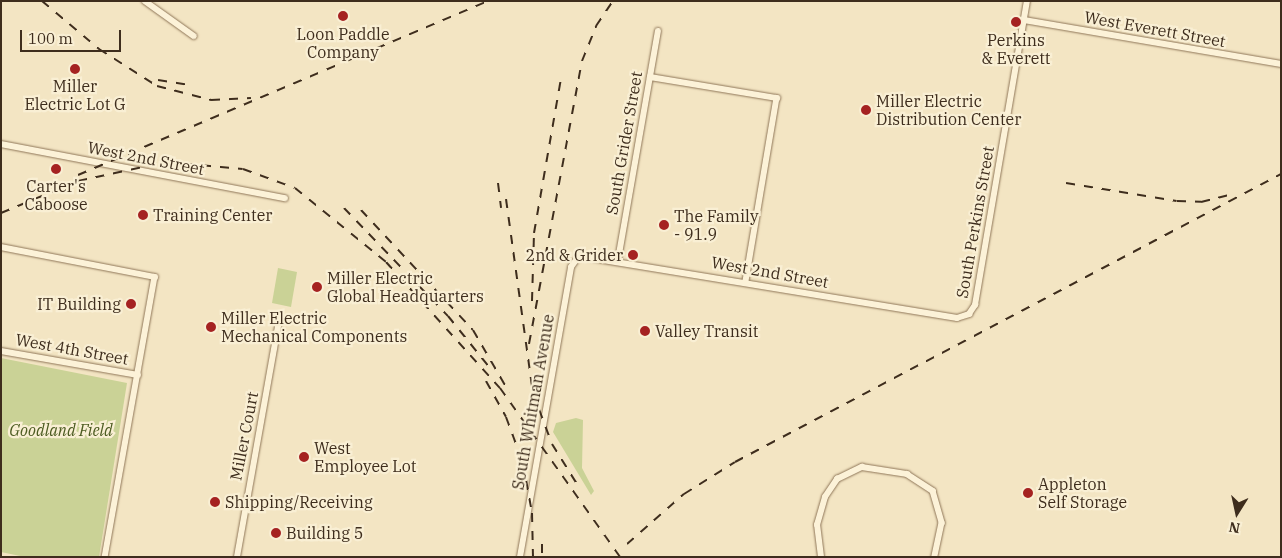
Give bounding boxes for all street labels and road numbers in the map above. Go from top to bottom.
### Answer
street label: West Everett Street [1083,7,1227,51]
street label: South Grider Street [602,70,646,216]
street label: West 2nd Street [86,137,206,179]
street label: South Perkins Street [952,144,998,300]
street label: West 2nd Street [710,252,830,292]
street label: South Whitman Avenue [508,313,558,491]
street label: West 4th Street [14,330,130,368]
street label: Miller Court [226,390,262,482]

